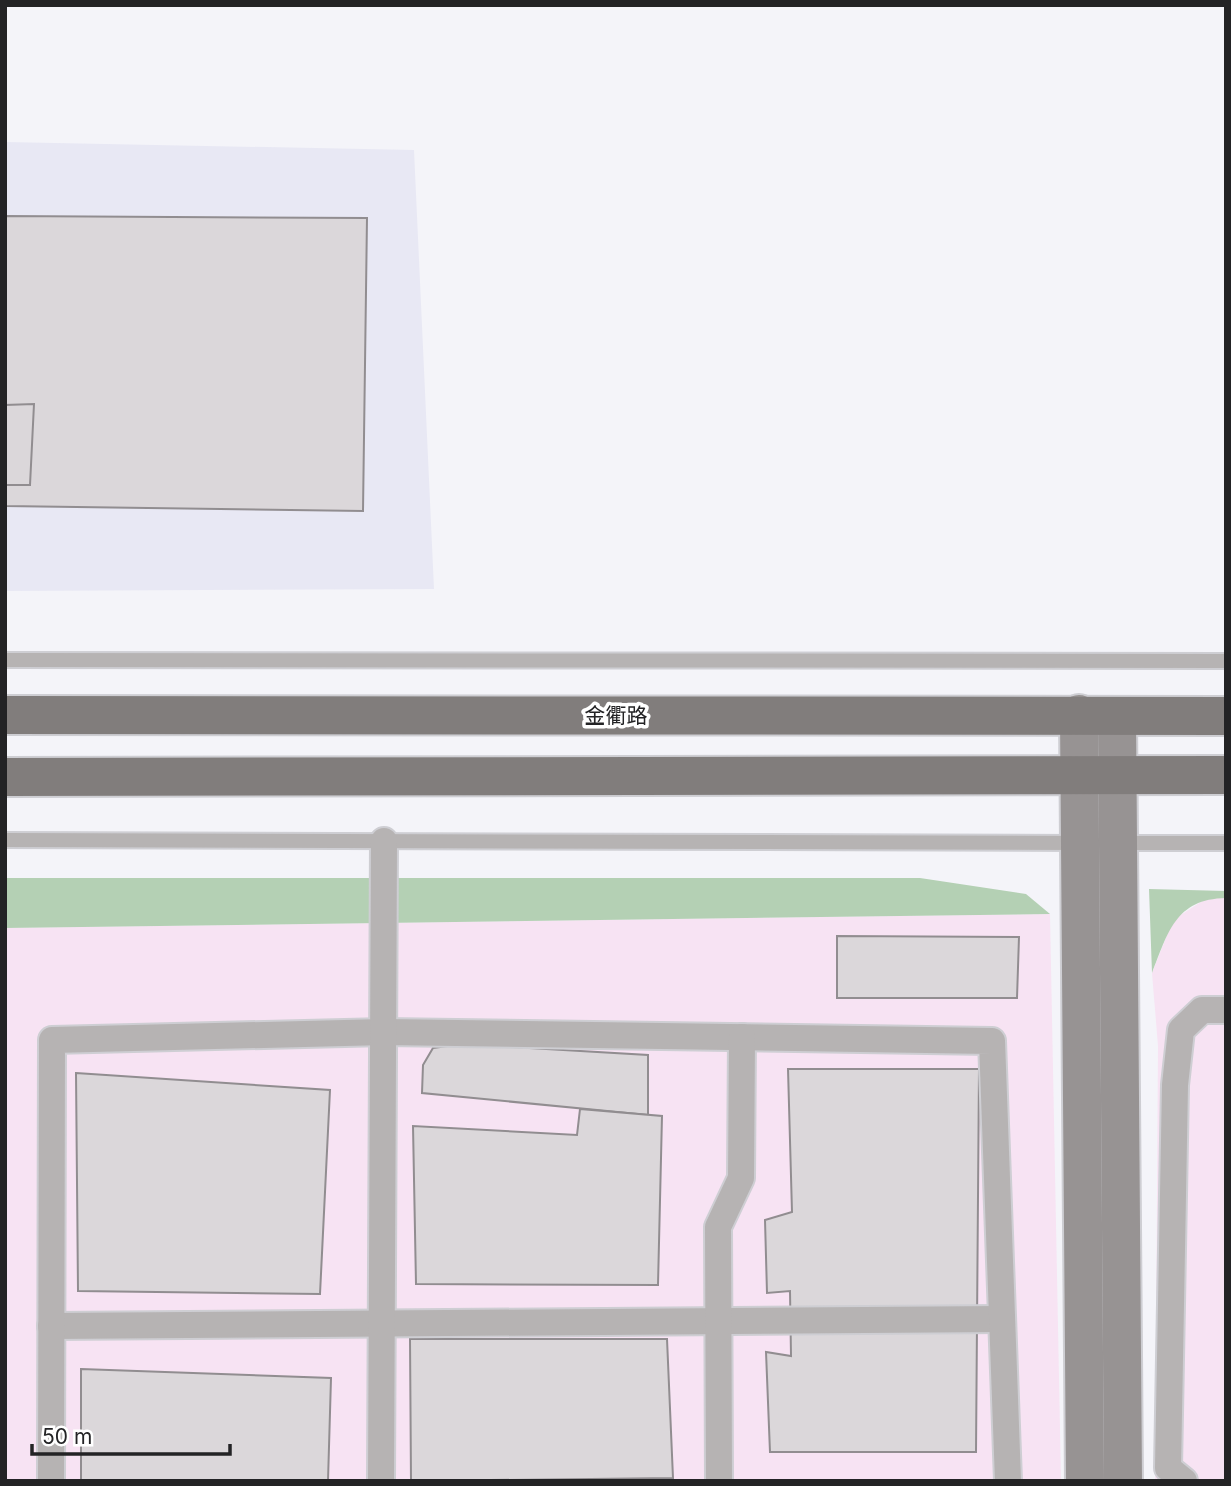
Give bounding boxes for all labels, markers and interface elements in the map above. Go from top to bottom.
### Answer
street label: 金衢路 [585,703,648,728]
scale bar [32,1412,229,1456]
text: 50 m [42,1424,92,1449]

